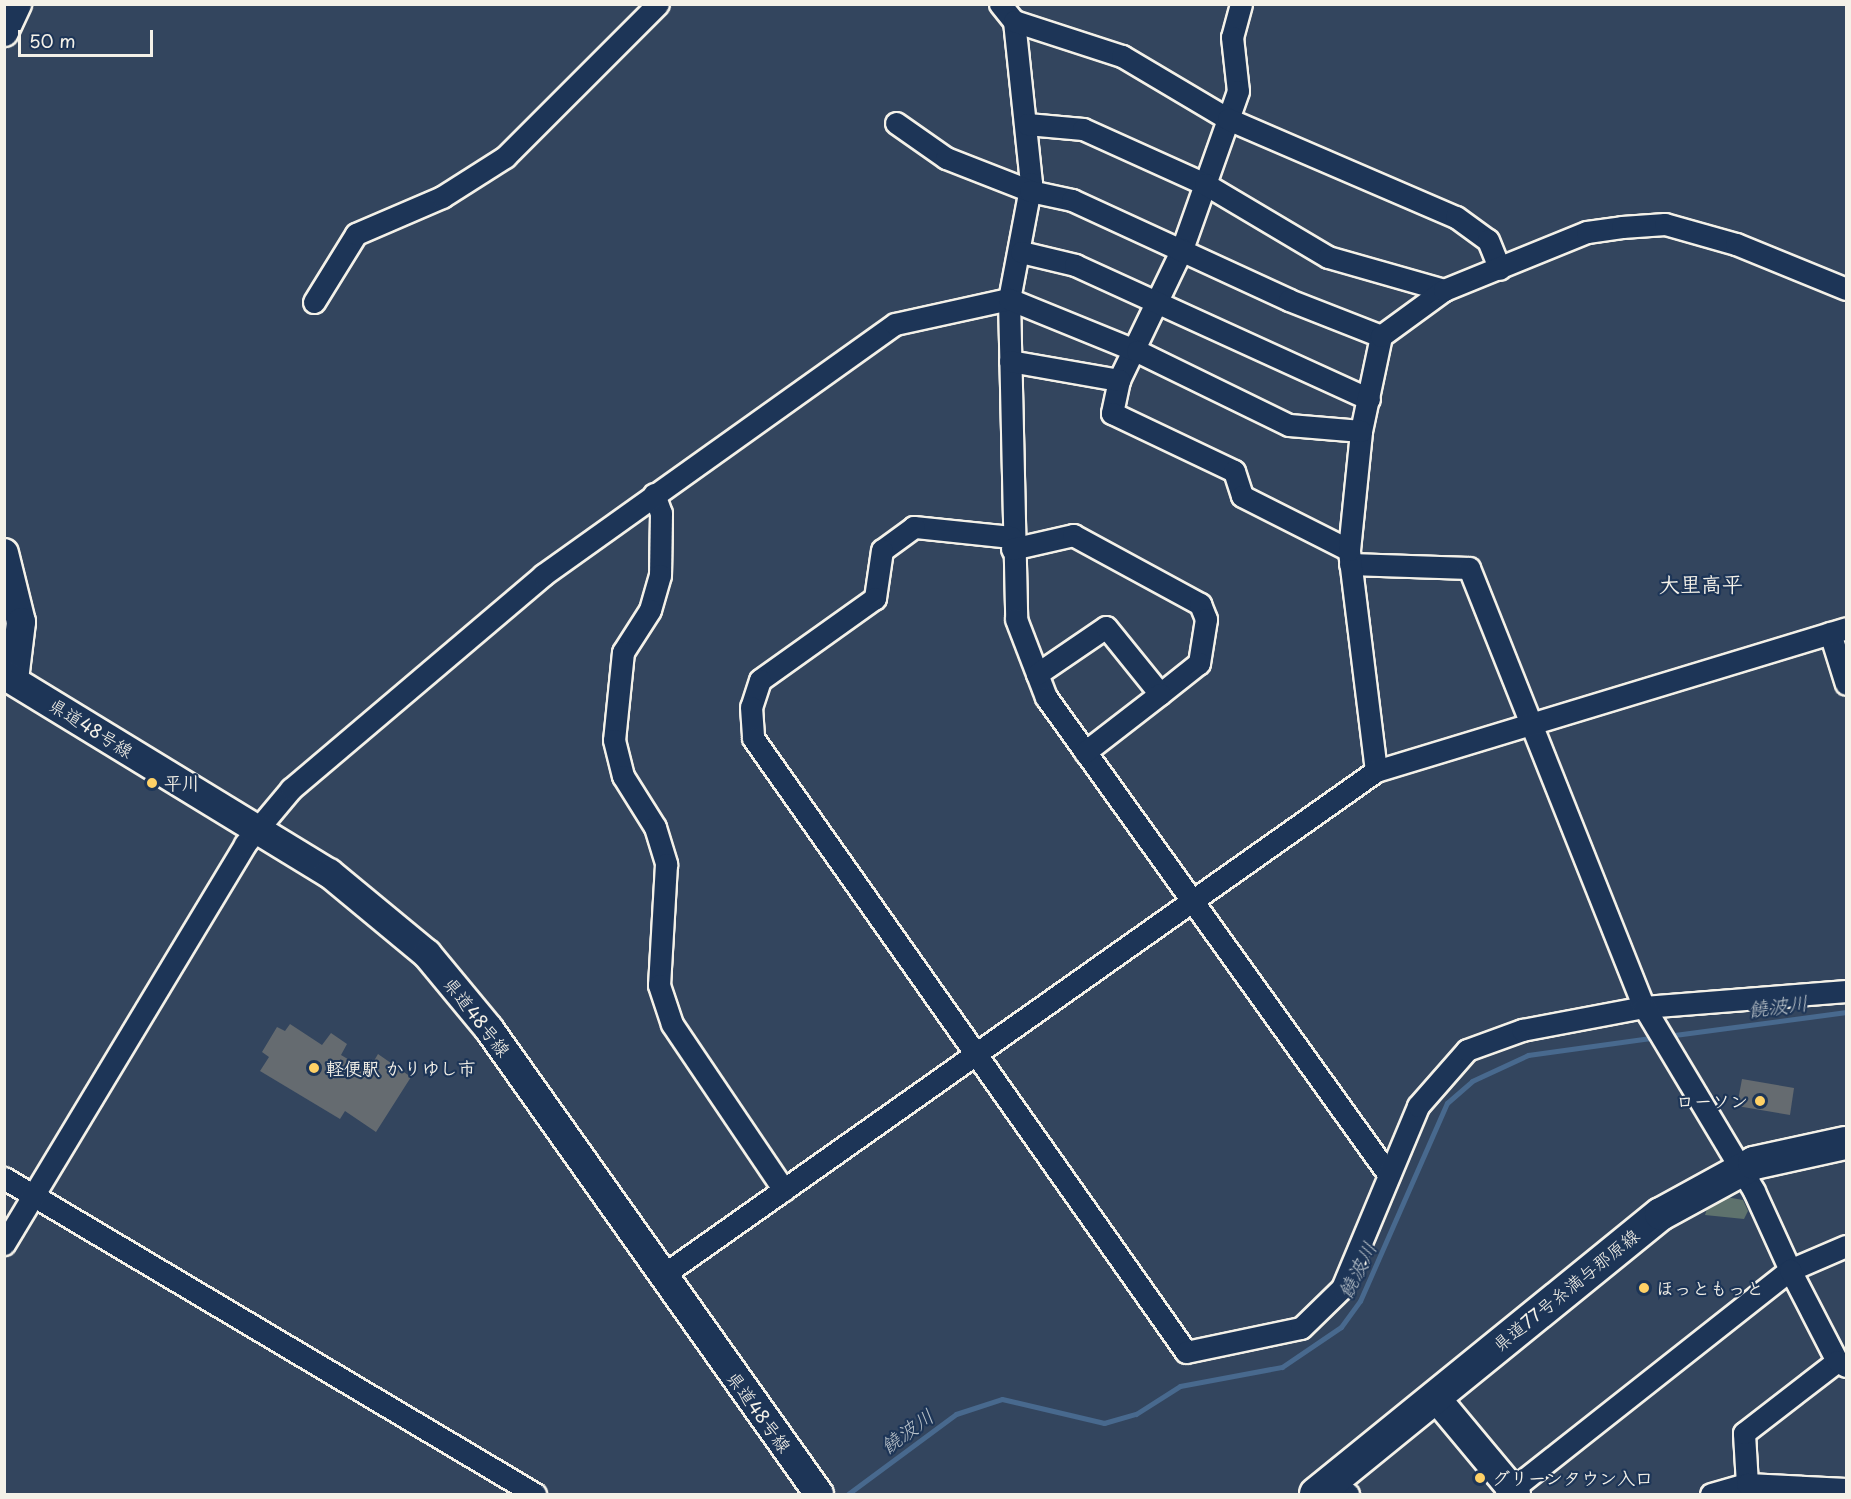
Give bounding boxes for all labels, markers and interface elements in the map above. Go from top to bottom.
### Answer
scale bar [21,18,156,56]
text: 50 m [29,27,76,54]
district label: 大里高平 [1659,570,1743,596]
street label: 県道48号線 [45,694,137,762]
place label: 平川 [164,772,200,794]
marker: 平川 [145,776,159,790]
street label: 県道48号線 [439,973,515,1061]
water label: 饒波川 [1747,990,1809,1022]
place label: 軽便駅 かりゆし市 [326,1057,476,1079]
marker: 軽便駅 かりゆし市 [307,1061,321,1075]
place label: ローソン [1676,1090,1748,1112]
marker: ローソン [1753,1094,1767,1108]
street label: 県道77号糸満与那原線 [1489,1224,1643,1356]
water label: 饒波川 [1333,1238,1381,1302]
place label: ほっともっと [1656,1277,1764,1299]
marker: ほっともっと [1637,1281,1651,1295]
street label: 県道48号線 [722,1367,796,1457]
water label: 饒波川 [876,1404,938,1458]
place label: グリーンタウン入口 [1492,1467,1654,1489]
marker: グリーンタウン入口 [1473,1471,1487,1485]

